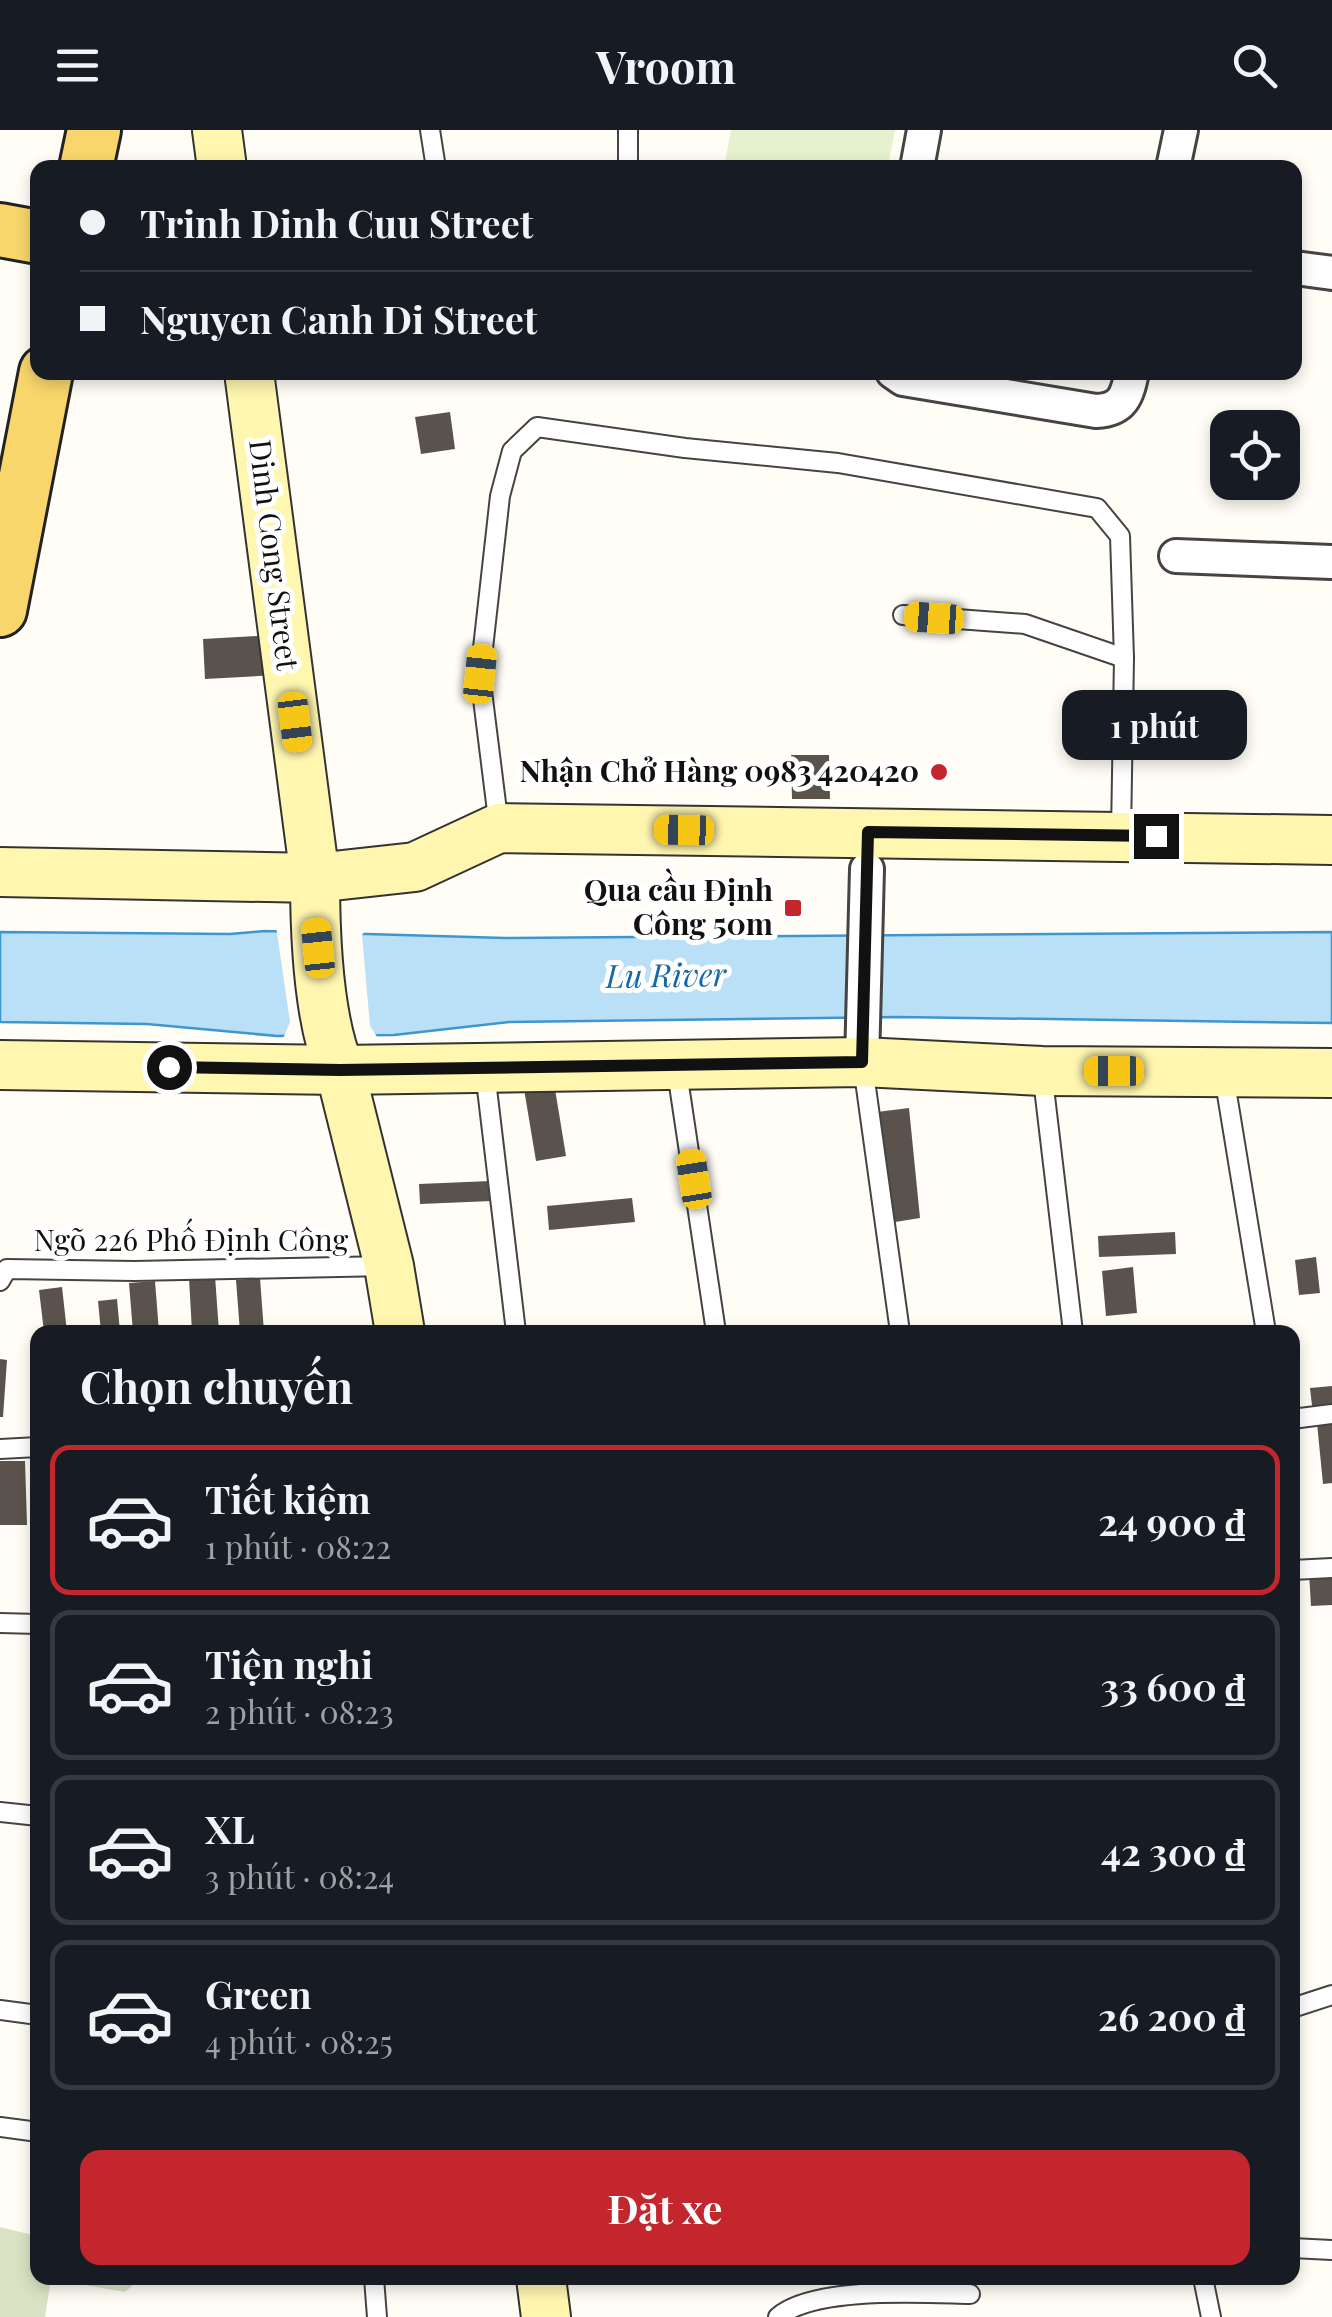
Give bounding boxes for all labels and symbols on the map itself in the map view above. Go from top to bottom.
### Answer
street label: Dinh Cong Street [241,437,309,673]
car [903,601,965,635]
car [462,643,498,705]
car [276,690,314,754]
callout: 1 phút [1064,691,1248,761]
place label: Nhận Chở Hàng 0983 420420 [519,750,919,790]
marker: Nhận Chở Hàng 0983 420420 [928,761,950,783]
car [654,814,714,846]
route end [1134,814,1179,859]
place label: Qua cầu Định Công 50m [584,868,773,943]
marker: Qua cầu Định Công 50m [782,897,804,919]
car [300,917,336,979]
water label: Lu River [603,951,728,996]
route start [147,1045,192,1090]
car [1084,1056,1144,1086]
car [674,1147,714,1211]
street label: Ngõ 226 Phố Định Công [34,1218,348,1259]

